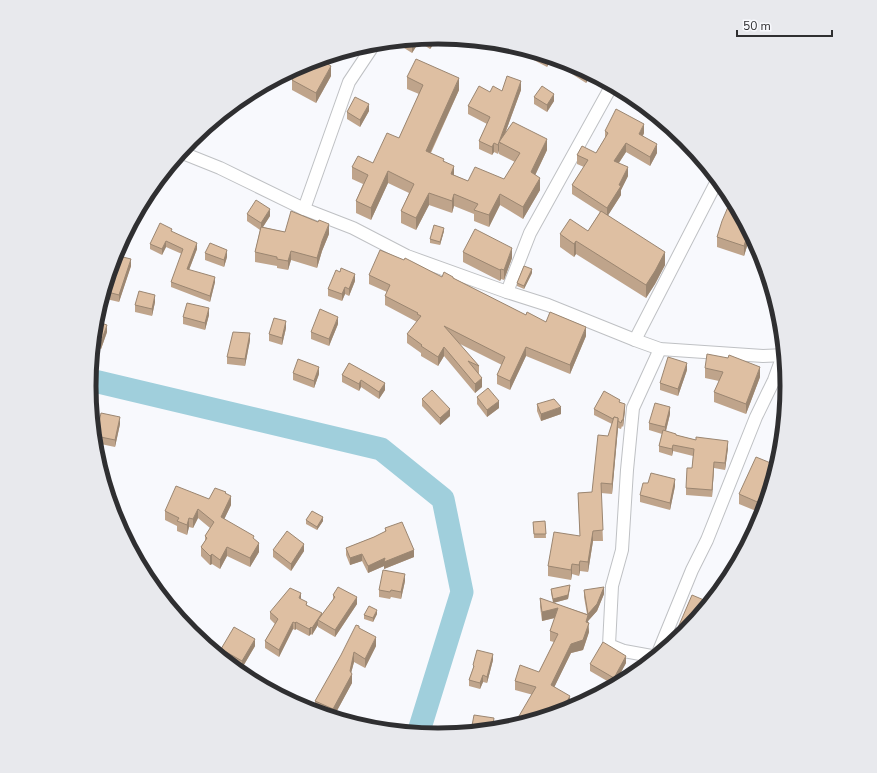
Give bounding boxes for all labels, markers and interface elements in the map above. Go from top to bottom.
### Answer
scale bar [737,12,832,38]
text: 50 m [743,18,771,34]

